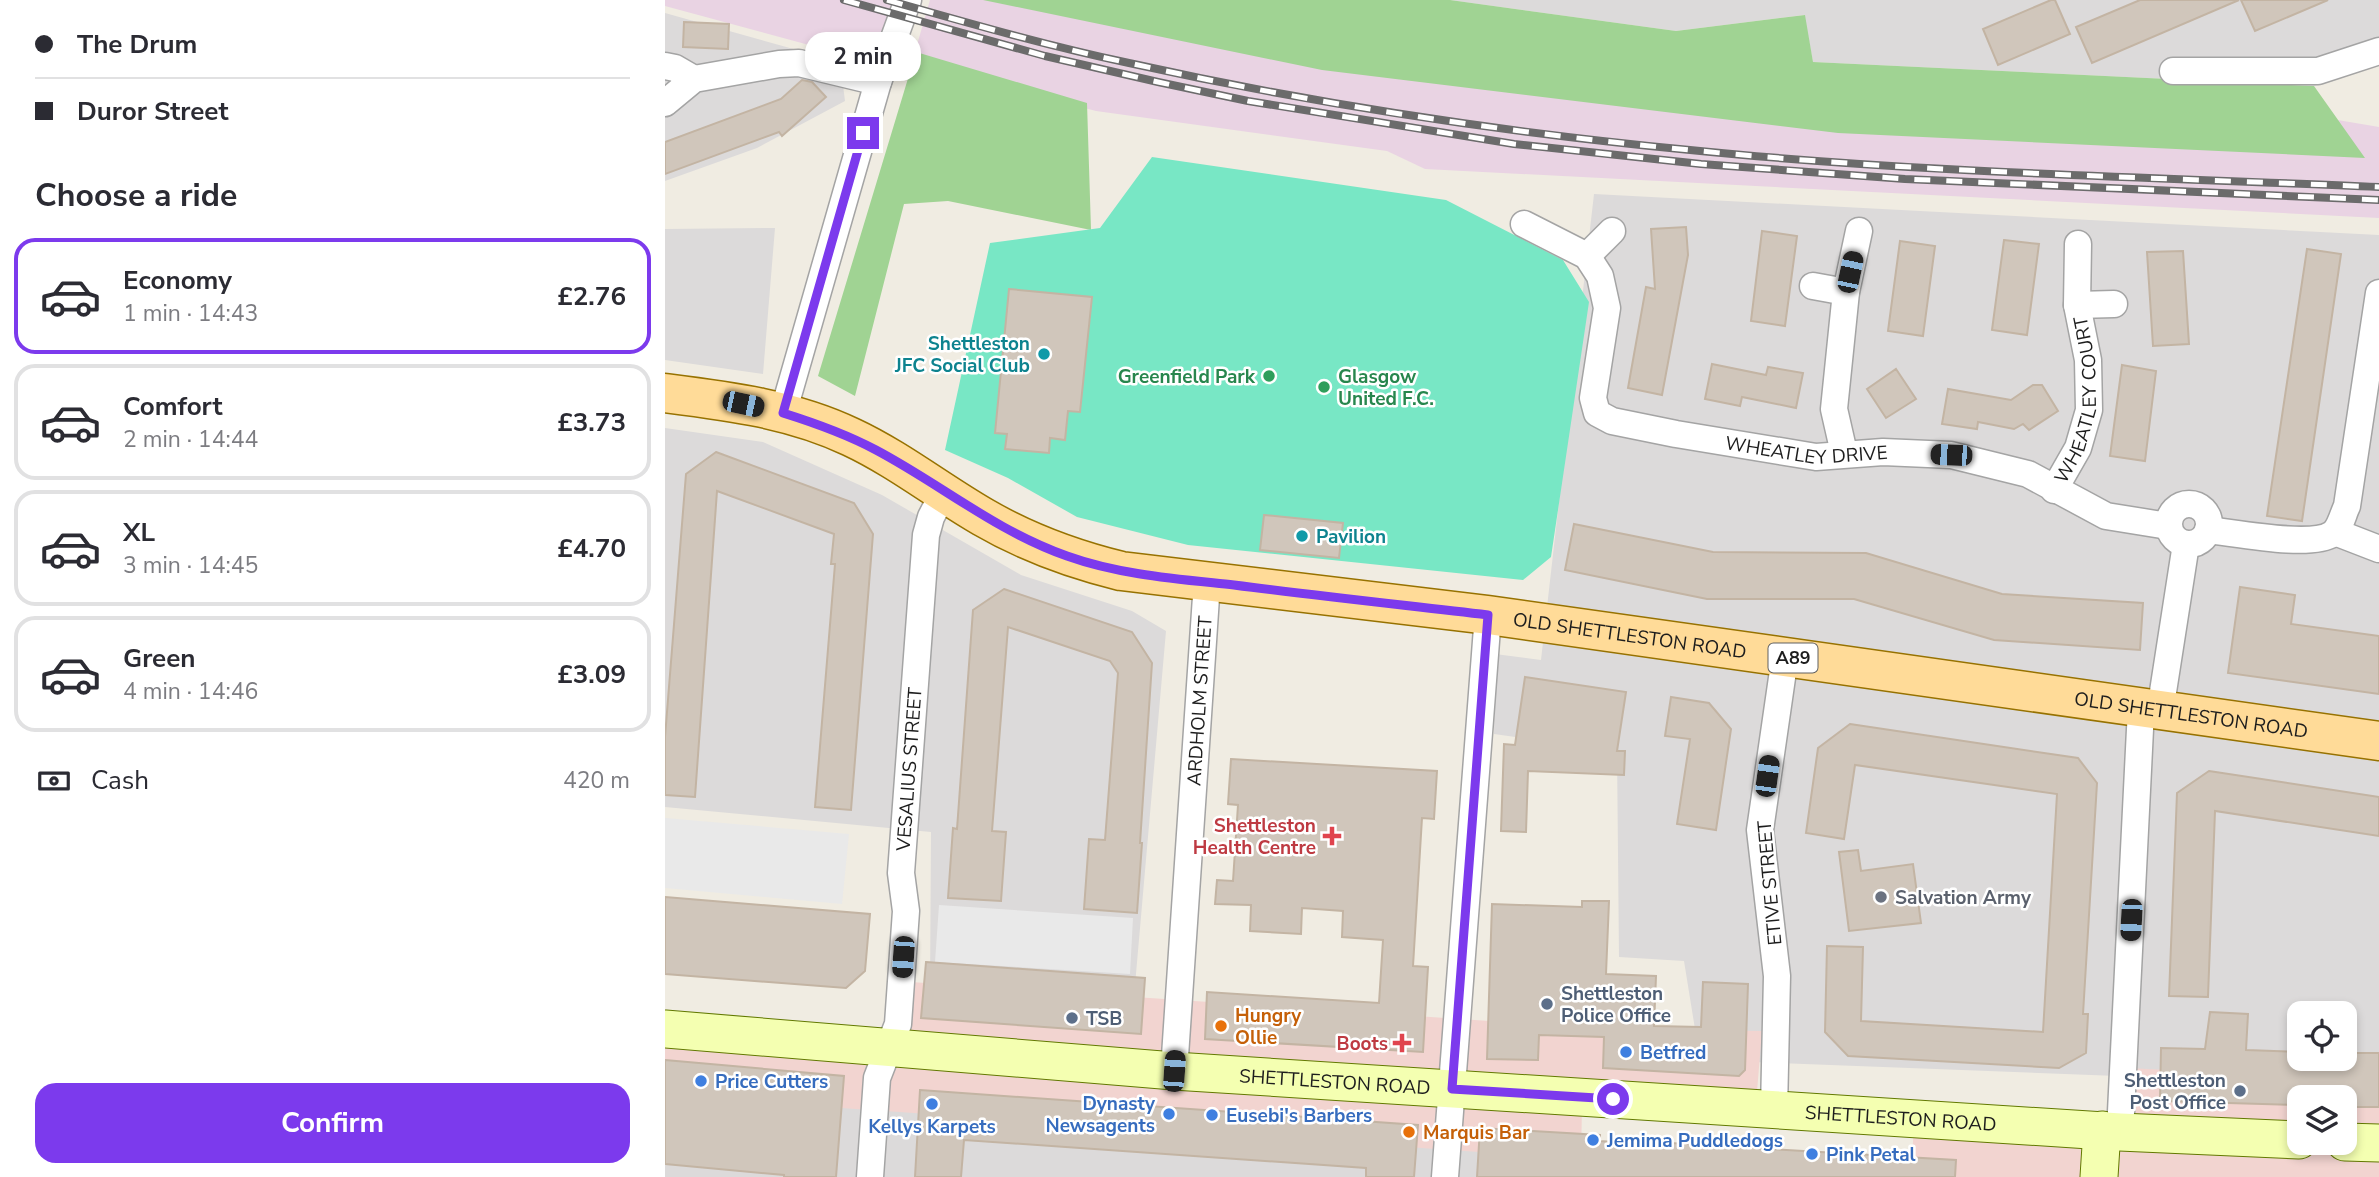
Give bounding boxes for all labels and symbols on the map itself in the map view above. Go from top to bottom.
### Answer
callout: 2 min [805,32,921,80]
route end [847,117,879,149]
car [1836,249,1865,295]
street label: WHEATLEY COURT [2048,313,2103,488]
place label: Shettleston JFC Social Club [894,331,1030,379]
marker: Shettleston JFC Social Club [1036,346,1052,362]
place label: Greenfield Park [1118,364,1256,390]
place label: Glasgow United F.C. [1338,364,1434,412]
marker: Greenfield Park [1261,368,1277,384]
marker: Glasgow United F.C. [1316,379,1332,395]
car [721,389,766,419]
street label: WHEATLEY DRIVE [1723,430,1889,471]
car [1930,444,1973,466]
place label: Pavilion [1316,524,1386,550]
marker: Pavilion [1294,528,1310,544]
street label: OLD SHETTLESTON ROAD [1511,607,1748,665]
street label: ARDHOLM STREET [1181,615,1219,787]
road number: A89 [1769,644,1817,672]
street label: VESALIUS STREET [891,686,929,853]
street label: OLD SHETTLESTON ROAD [2073,686,2310,745]
car [1754,754,1781,798]
place label: Shettleston Health Centre [1193,813,1316,861]
street label: ETIVE STREET [1752,819,1788,946]
marker: Shettleston Health Centre [1322,826,1342,846]
place label: Salvation Army [1895,885,2032,911]
marker: Salvation Army [1873,889,1889,905]
car [2120,898,2143,942]
car [892,935,915,979]
place label: Shettleston Police Office [1561,981,1671,1029]
marker: Shettleston Police Office [1539,996,1555,1012]
place label: Hungry Ollie [1235,1003,1302,1051]
place label: TSB [1086,1006,1122,1032]
marker: TSB [1064,1010,1080,1026]
marker: Hungry Ollie [1213,1018,1229,1034]
place label: Boots [1337,1031,1388,1057]
marker: Boots [1394,1035,1410,1051]
place label: Betfred [1640,1040,1707,1066]
marker: Betfred [1618,1044,1634,1060]
car [1163,1049,1186,1093]
street label: SHETTLESTON ROAD [1238,1063,1431,1102]
place label: Shettleston Post Office [2124,1068,2226,1116]
place label: Price Cutters [715,1069,828,1095]
marker: Price Cutters [693,1073,709,1089]
route start [1597,1083,1629,1115]
marker: Shettleston Post Office [2232,1083,2248,1099]
place label: Dynasty Newsagents [1046,1091,1156,1139]
marker: Kellys Karpets [924,1096,940,1112]
street label: SHETTLESTON ROAD [1804,1100,1997,1138]
place label: Eusebi's Barbers [1226,1103,1372,1129]
marker: Dynasty Newsagents [1161,1106,1177,1122]
marker: Eusebi's Barbers [1204,1107,1220,1123]
place label: Kellys Karpets [868,1114,996,1140]
place label: Marquis Bar [1423,1120,1530,1146]
marker: Marquis Bar [1401,1124,1417,1140]
place label: Jemima Puddledogs [1606,1128,1783,1154]
marker: Jemima Puddledogs [1585,1132,1601,1148]
place label: Pink Petal [1826,1142,1916,1168]
marker: Pink Petal [1804,1146,1820,1162]

